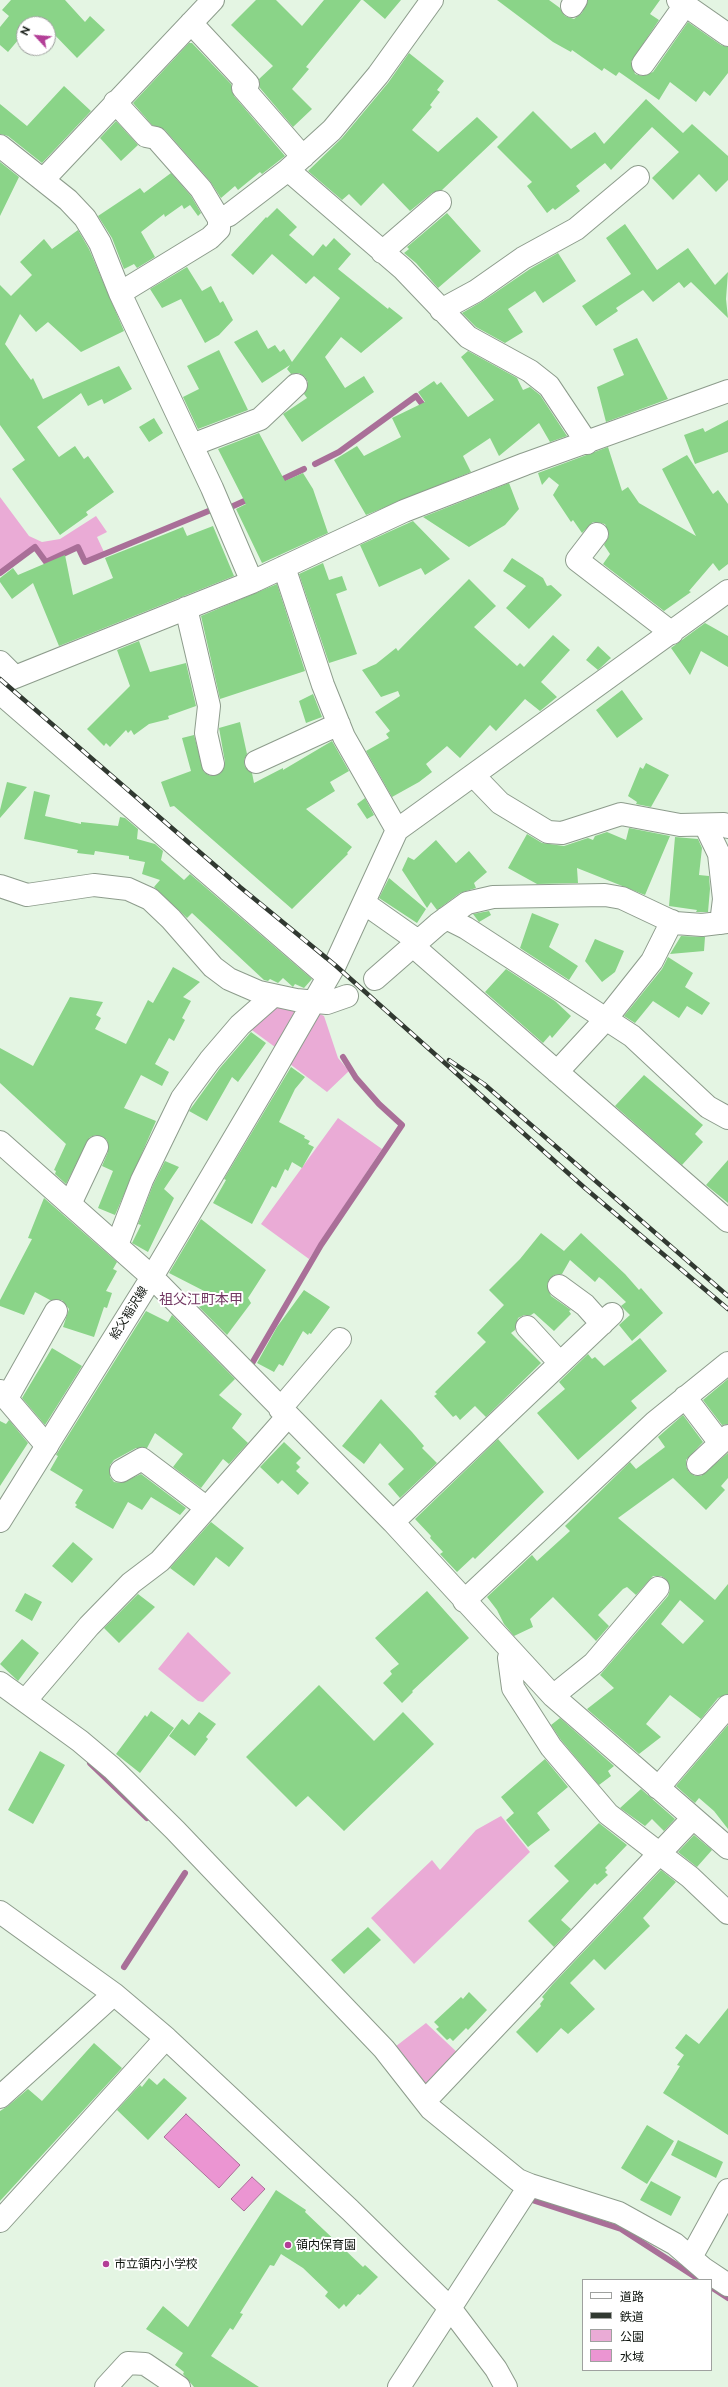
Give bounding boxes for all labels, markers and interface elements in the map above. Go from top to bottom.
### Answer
north arrow [16,16,56,56]
text: N [18,24,33,38]
street label: 給父稲沢線 [107,1284,151,1342]
district label: 祖父江町本甲 [159,1292,243,1308]
place label: 領内保育園 [296,2238,356,2252]
marker: 領内保育園 [283,2240,293,2250]
place label: 市立領内小学校 [114,2257,198,2271]
marker: 市立領内小学校 [101,2259,111,2269]
legend [582,2279,712,2371]
text: 道路 [620,2290,644,2304]
text: 鉄道 [620,2310,644,2324]
text: 公園 [620,2330,644,2344]
text: 水域 [620,2350,644,2364]

